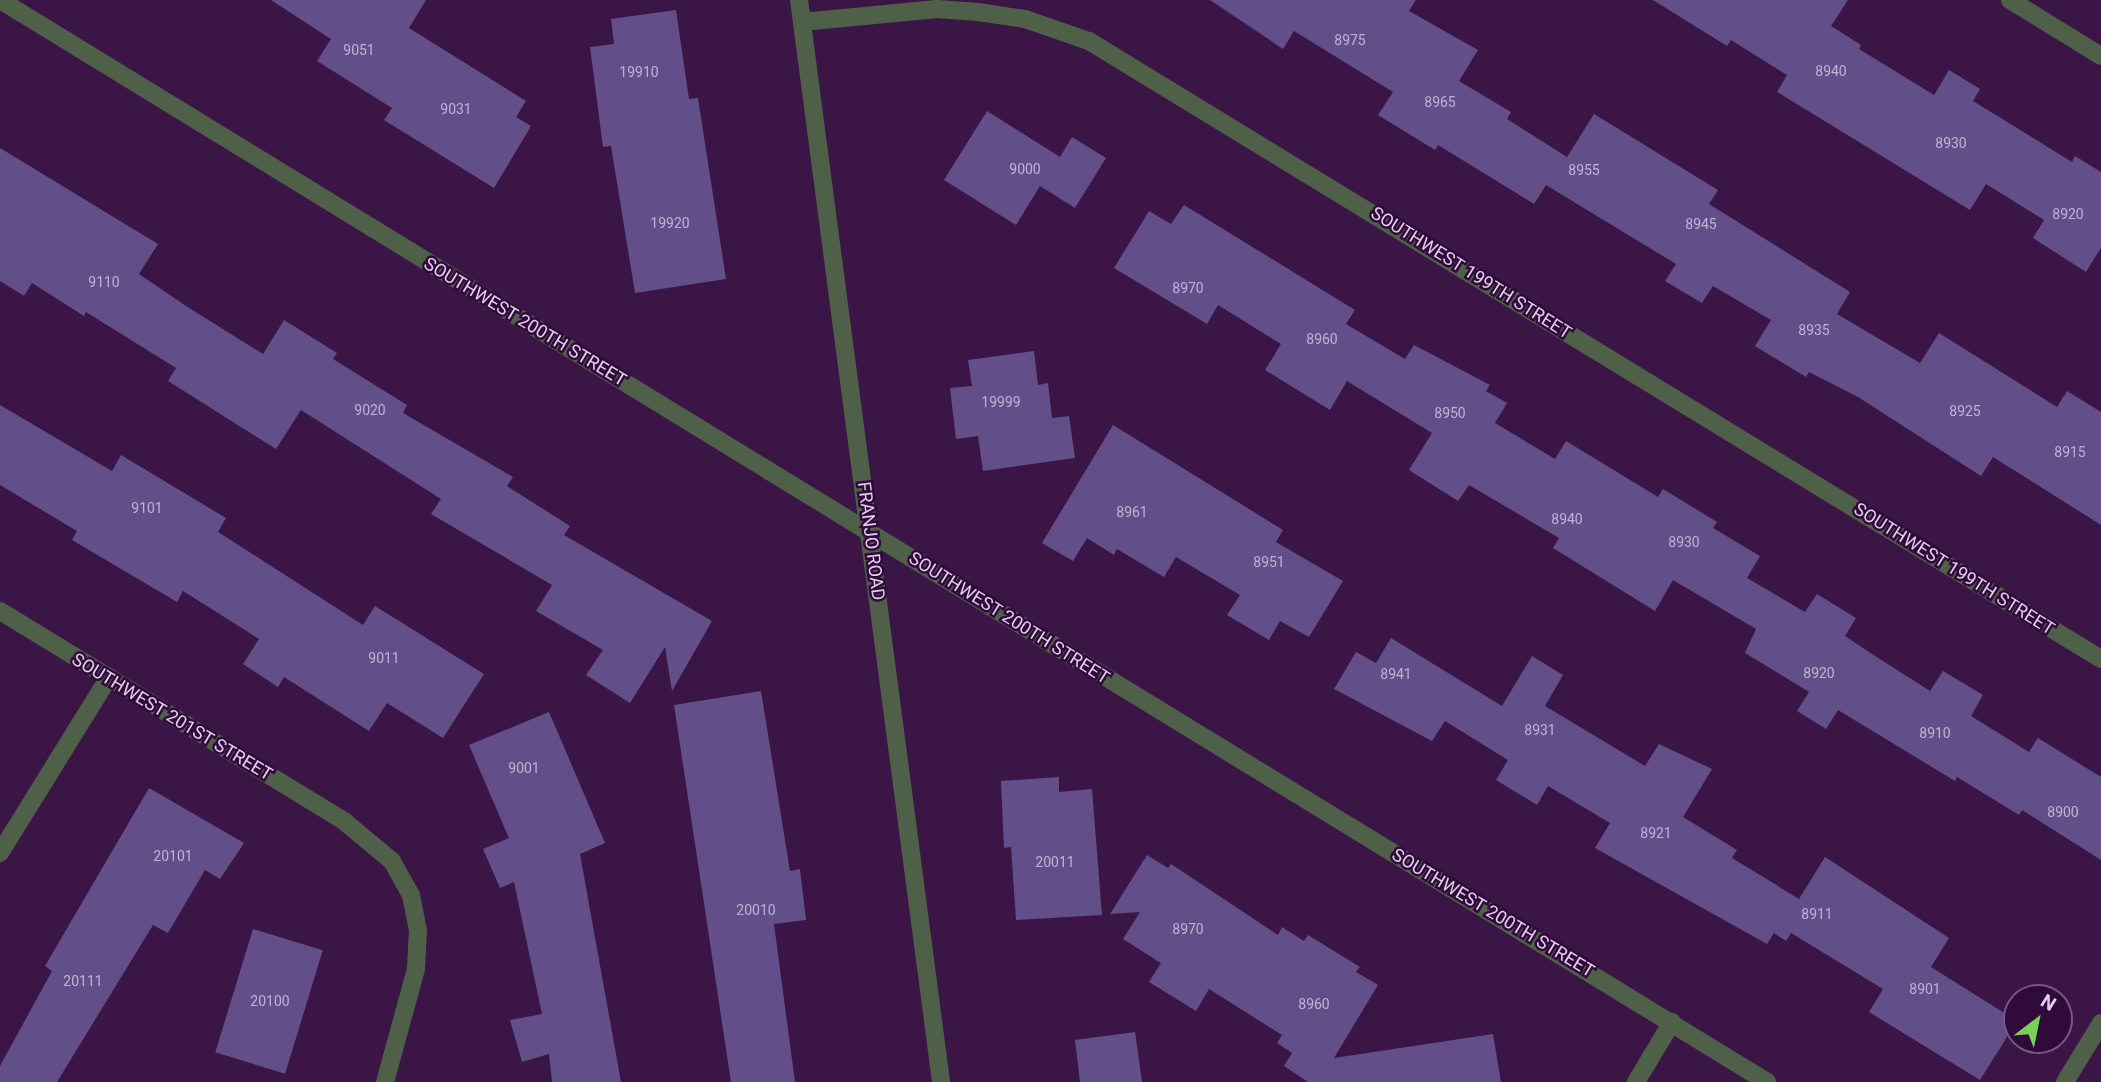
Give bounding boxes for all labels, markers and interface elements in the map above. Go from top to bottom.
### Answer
house number: 8975 [1334,32,1366,48]
house number: 9051 [343,42,375,58]
house number: 8940 [1815,63,1847,79]
house number: 19910 [619,64,659,80]
house number: 8965 [1424,94,1456,110]
house number: 9031 [440,101,472,117]
house number: 8930 [1935,135,1967,151]
house number: 9000 [1009,161,1041,177]
house number: 8955 [1568,162,1600,178]
street label: SOUTHWEST 199TH STREET [1367,202,1575,344]
house number: 8920 [2052,206,2084,222]
house number: 19920 [650,215,690,231]
house number: 8945 [1685,216,1717,232]
street label: SOUTHWEST 200TH STREET [420,253,630,391]
house number: 9110 [88,274,120,290]
house number: 8970 [1172,280,1204,296]
house number: 8935 [1798,322,1830,338]
house number: 8960 [1306,331,1338,347]
house number: 19999 [981,394,1021,410]
house number: 9020 [354,402,386,418]
house number: 8925 [1949,403,1981,419]
house number: 8950 [1434,405,1466,421]
house number: 8915 [2054,444,2086,460]
street label: FRANJO ROAD [853,481,889,601]
street label: SOUTHWEST 199TH STREET [1850,498,2058,640]
house number: 9101 [131,500,163,516]
house number: 8961 [1116,504,1148,520]
house number: 8940 [1551,511,1583,527]
house number: 8930 [1668,534,1700,550]
street label: SOUTHWEST 200TH STREET [905,547,1113,689]
house number: 8951 [1253,554,1285,570]
street label: SOUTHWEST 201ST STREET [68,648,276,786]
house number: 9011 [368,650,400,666]
house number: 8920 [1803,665,1835,681]
house number: 8941 [1380,666,1412,682]
house number: 8931 [1524,722,1556,738]
house number: 8910 [1919,725,1951,741]
house number: 9001 [508,760,540,776]
house number: 8900 [2047,804,2079,820]
house number: 8921 [1640,825,1672,841]
street label: SOUTHWEST 200TH STREET [1388,844,1598,982]
house number: 20101 [153,848,193,864]
house number: 20011 [1035,854,1075,870]
house number: 20010 [736,902,776,918]
house number: 8911 [1801,906,1833,922]
house number: 8970 [1172,921,1204,937]
house number: 20111 [63,973,103,989]
house number: 8901 [1909,981,1941,997]
north arrow [2003,984,2073,1054]
text: N [2037,989,2060,1016]
house number: 20100 [250,993,290,1009]
house number: 8960 [1298,996,1330,1012]

